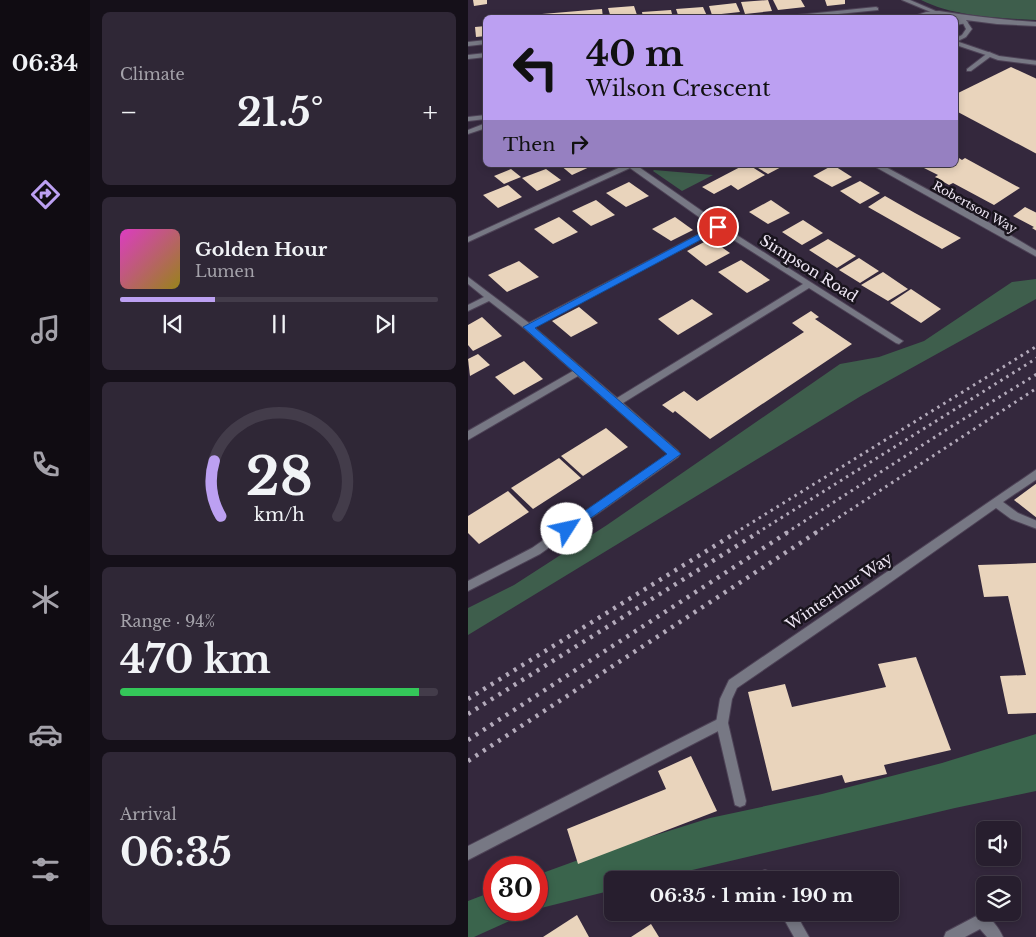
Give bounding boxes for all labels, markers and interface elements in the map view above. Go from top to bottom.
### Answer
text: 40 m [586,32,684,75]
icon: left [503,35,568,100]
text: 06:34 [12,50,78,77]
text: Climate [120,64,185,84]
text: Wilson Crescent [586,75,771,102]
text: 21.5° [237,89,323,136]
text: − [120,95,138,130]
text: + [423,95,438,130]
icon: right [565,130,593,158]
text: Then [503,133,555,156]
icon: directions [28,177,63,212]
street label: Robertson Way [930,178,1020,236]
pin [697,206,739,248]
icon: arrive [704,213,732,241]
street label: Simpson Road [756,230,862,306]
text: Golden Hour [195,238,327,261]
text: Lumen [195,261,255,281]
icon: previous [159,310,187,338]
icon: pause [265,310,293,338]
icon: next [371,310,399,338]
icon: music [28,312,63,347]
text: 28 [246,445,312,509]
icon: phone [28,447,63,482]
position arrow [540,502,592,554]
text: km/h [254,504,304,526]
street label: Winterthur Way [781,548,896,634]
icon: climate [28,582,63,617]
text: Range · 94% [120,611,215,631]
text: 470 km [120,636,271,683]
icon: car [28,717,63,752]
text: Arrival [120,804,177,824]
map controls [976,821,1021,921]
button: sound [976,821,1021,866]
text: 06:35 [120,829,232,876]
icon: filters [28,852,63,887]
speed limit sign: 30 [483,856,548,921]
button: layers [976,876,1021,921]
text: 06:35 · 1 min · 190 m [650,884,853,907]

